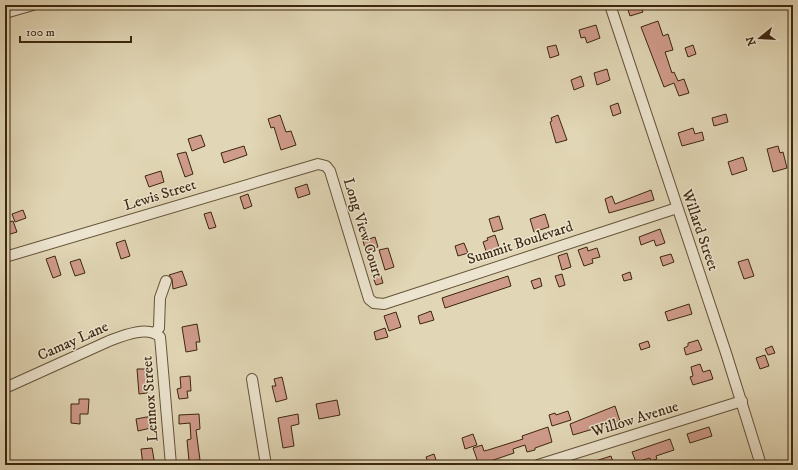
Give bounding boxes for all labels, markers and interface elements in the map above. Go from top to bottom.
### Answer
scale bar [20,18,131,44]
north arrow [740,18,780,58]
text: 100 m [26,25,55,40]
text: N [743,34,759,47]
street label: Lewis Street [122,175,198,215]
street label: Long View Court [339,176,387,280]
street label: Willard Street [677,186,723,273]
street label: Summit Boulevard [465,217,576,269]
street label: Camay Lane [35,317,111,365]
street label: Lennox Street [138,355,162,443]
street label: Willow Avenue [588,397,681,442]

